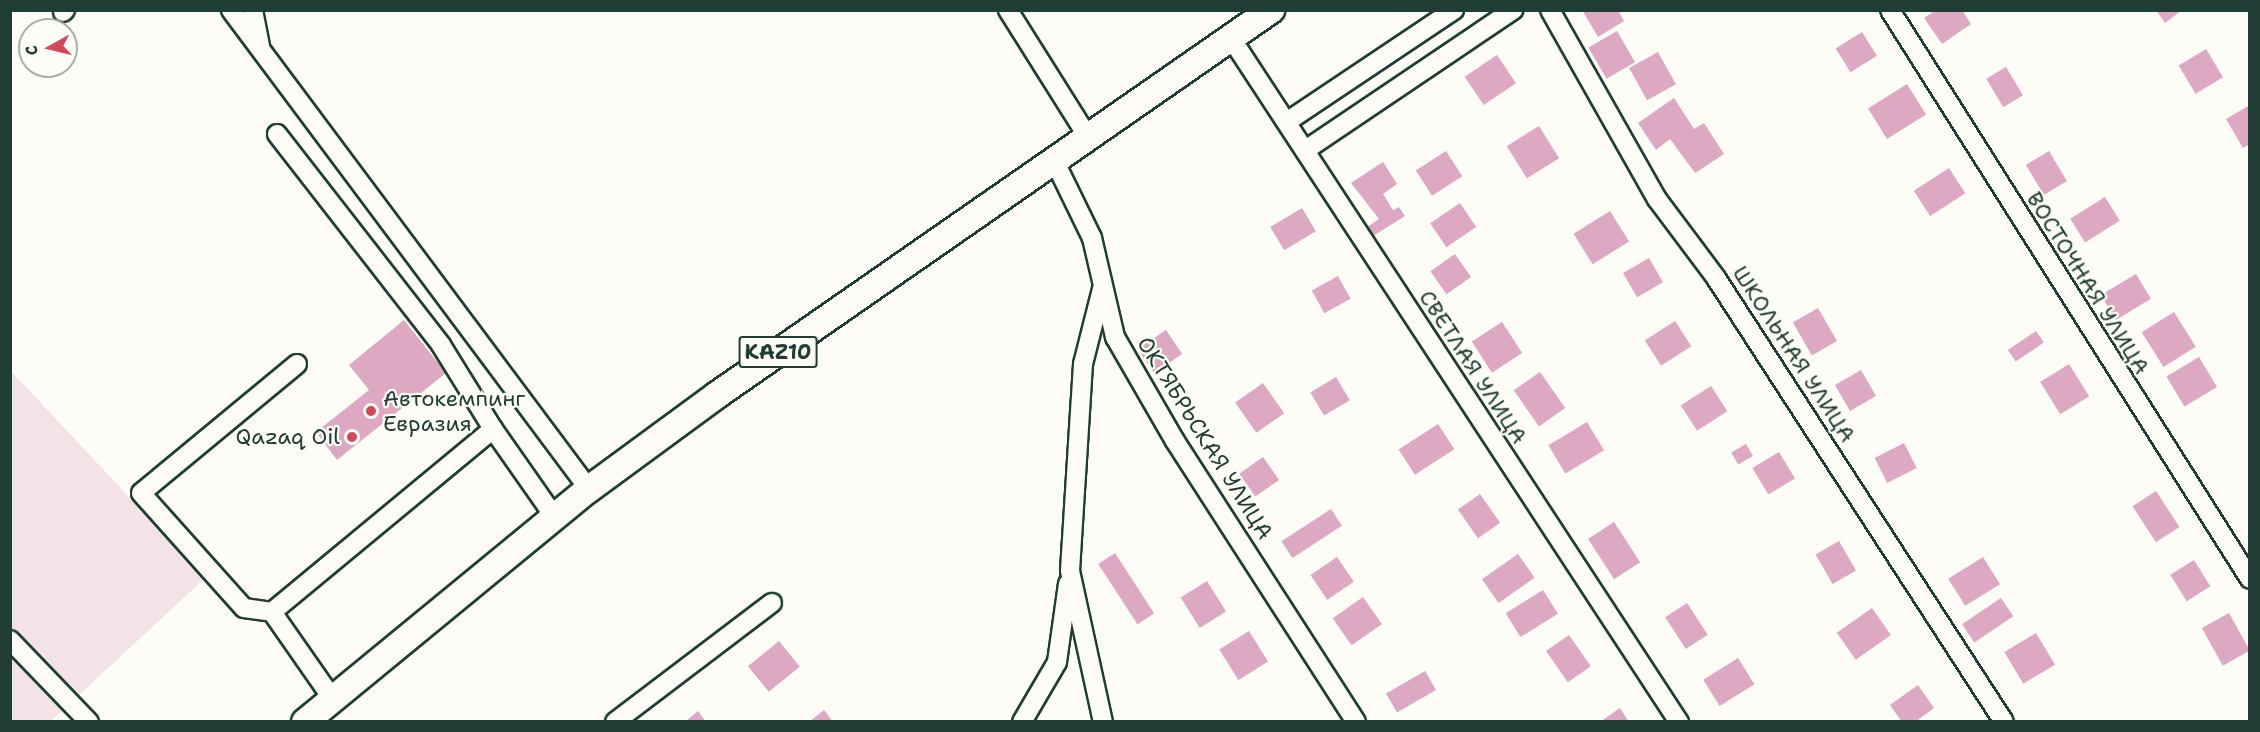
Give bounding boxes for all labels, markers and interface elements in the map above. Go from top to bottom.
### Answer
north arrow [18,18,78,78]
text: С [21,44,43,57]
street label: ВОСТОЧНАЯ УЛИЦА [2021,187,2155,379]
street label: ШКОЛЬНАЯ УЛИЦА [1727,261,1861,447]
street label: СВЕТЛАЯ УЛИЦА [1413,285,1533,449]
street label: ОКТЯБРЬСКАЯ УЛИЦА [1132,332,1278,544]
road number: KAZ10 [738,334,818,370]
place label: Автокемпинг Евразия [383,385,525,436]
marker: Автокемпинг Евразия [364,404,378,418]
place label: Qazaq Oil [235,424,340,450]
marker: Qazaq Oil [345,430,359,444]

